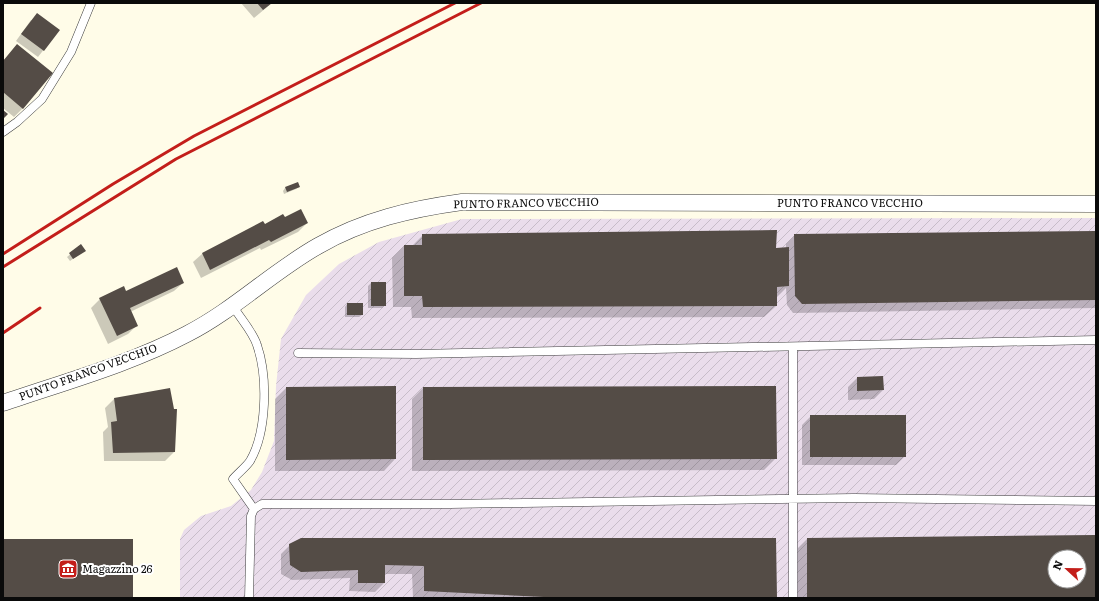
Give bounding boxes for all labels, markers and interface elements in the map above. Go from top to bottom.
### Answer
street label: PUNTO FRANCO VECCHIO [453,193,599,211]
street label: PUNTO FRANCO VECCHIO [777,194,923,210]
street label: PUNTO FRANCO VECCHIO [16,339,159,404]
north arrow [1047,549,1087,589]
museum icon: Magazzino 26 [57,558,79,580]
text: N [1048,558,1066,572]
place label: Magazzino 26 [82,560,152,576]

